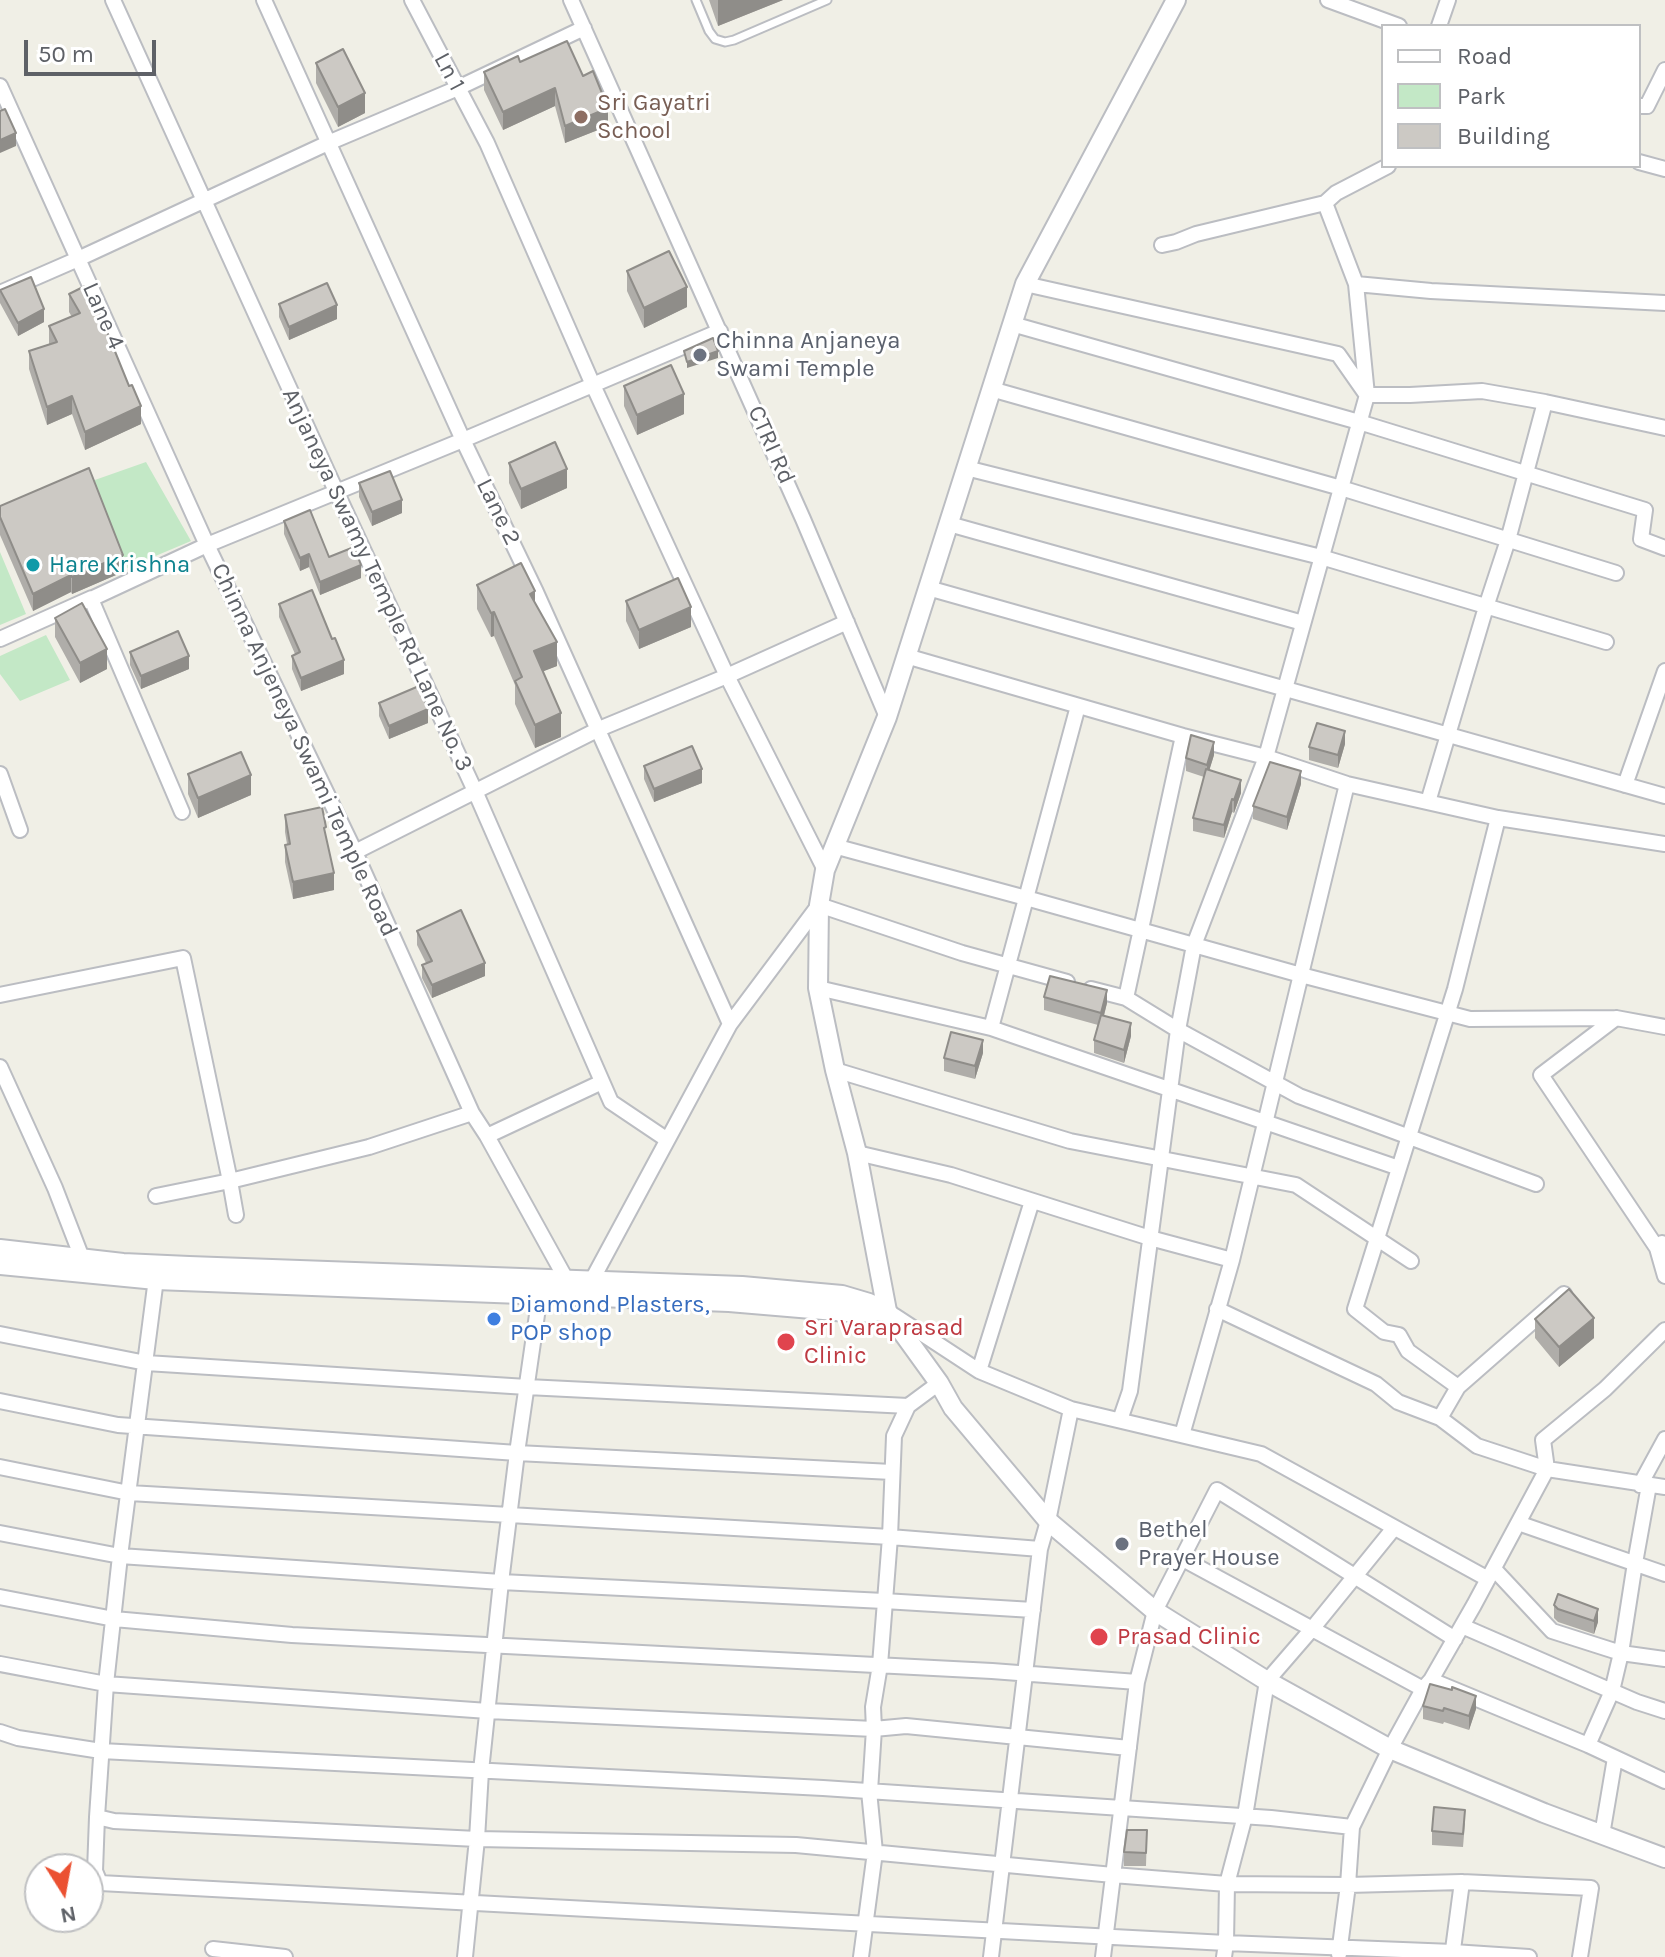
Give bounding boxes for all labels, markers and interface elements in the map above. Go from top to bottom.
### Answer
scale bar [28,24,160,74]
legend [1381,24,1641,168]
text: 50 m [38,40,94,68]
text: Road [1457,42,1512,70]
street label: Ln 1 [427,48,471,96]
text: Park [1457,82,1506,110]
place label: Sri Gayatri School [597,89,711,145]
marker: Sri Gayatri School [572,108,590,126]
text: Building [1457,122,1550,150]
street label: Lane 4 [76,278,130,354]
place label: Chinna Anjaneya Swami Temple [716,327,900,383]
marker: Chinna Anjaneya Swami Temple [691,346,709,364]
street label: Anjaneya Swamy Temple Rd Lane No. 3 [275,384,479,776]
street label: CTRI Rd [741,401,801,489]
street label: Lane 2 [470,474,526,550]
place label: Hare Krishna [49,551,190,579]
marker: Hare Krishna [24,556,42,574]
street label: Chinna Anjeneya Swami Temple Road [205,559,403,941]
place label: Diamond Plasters, POP shop [510,1291,710,1347]
marker: Diamond Plasters, POP shop [485,1310,503,1328]
place label: Sri Varaprasad Clinic [804,1314,964,1370]
marker: Sri Varaprasad Clinic [775,1331,797,1353]
place label: Bethel Prayer House [1138,1516,1280,1572]
marker: Bethel Prayer House [1113,1535,1131,1553]
place label: Prasad Clinic [1117,1623,1261,1651]
marker: Prasad Clinic [1088,1626,1110,1648]
north arrow [24,1853,104,1933]
text: N [58,1900,78,1929]

